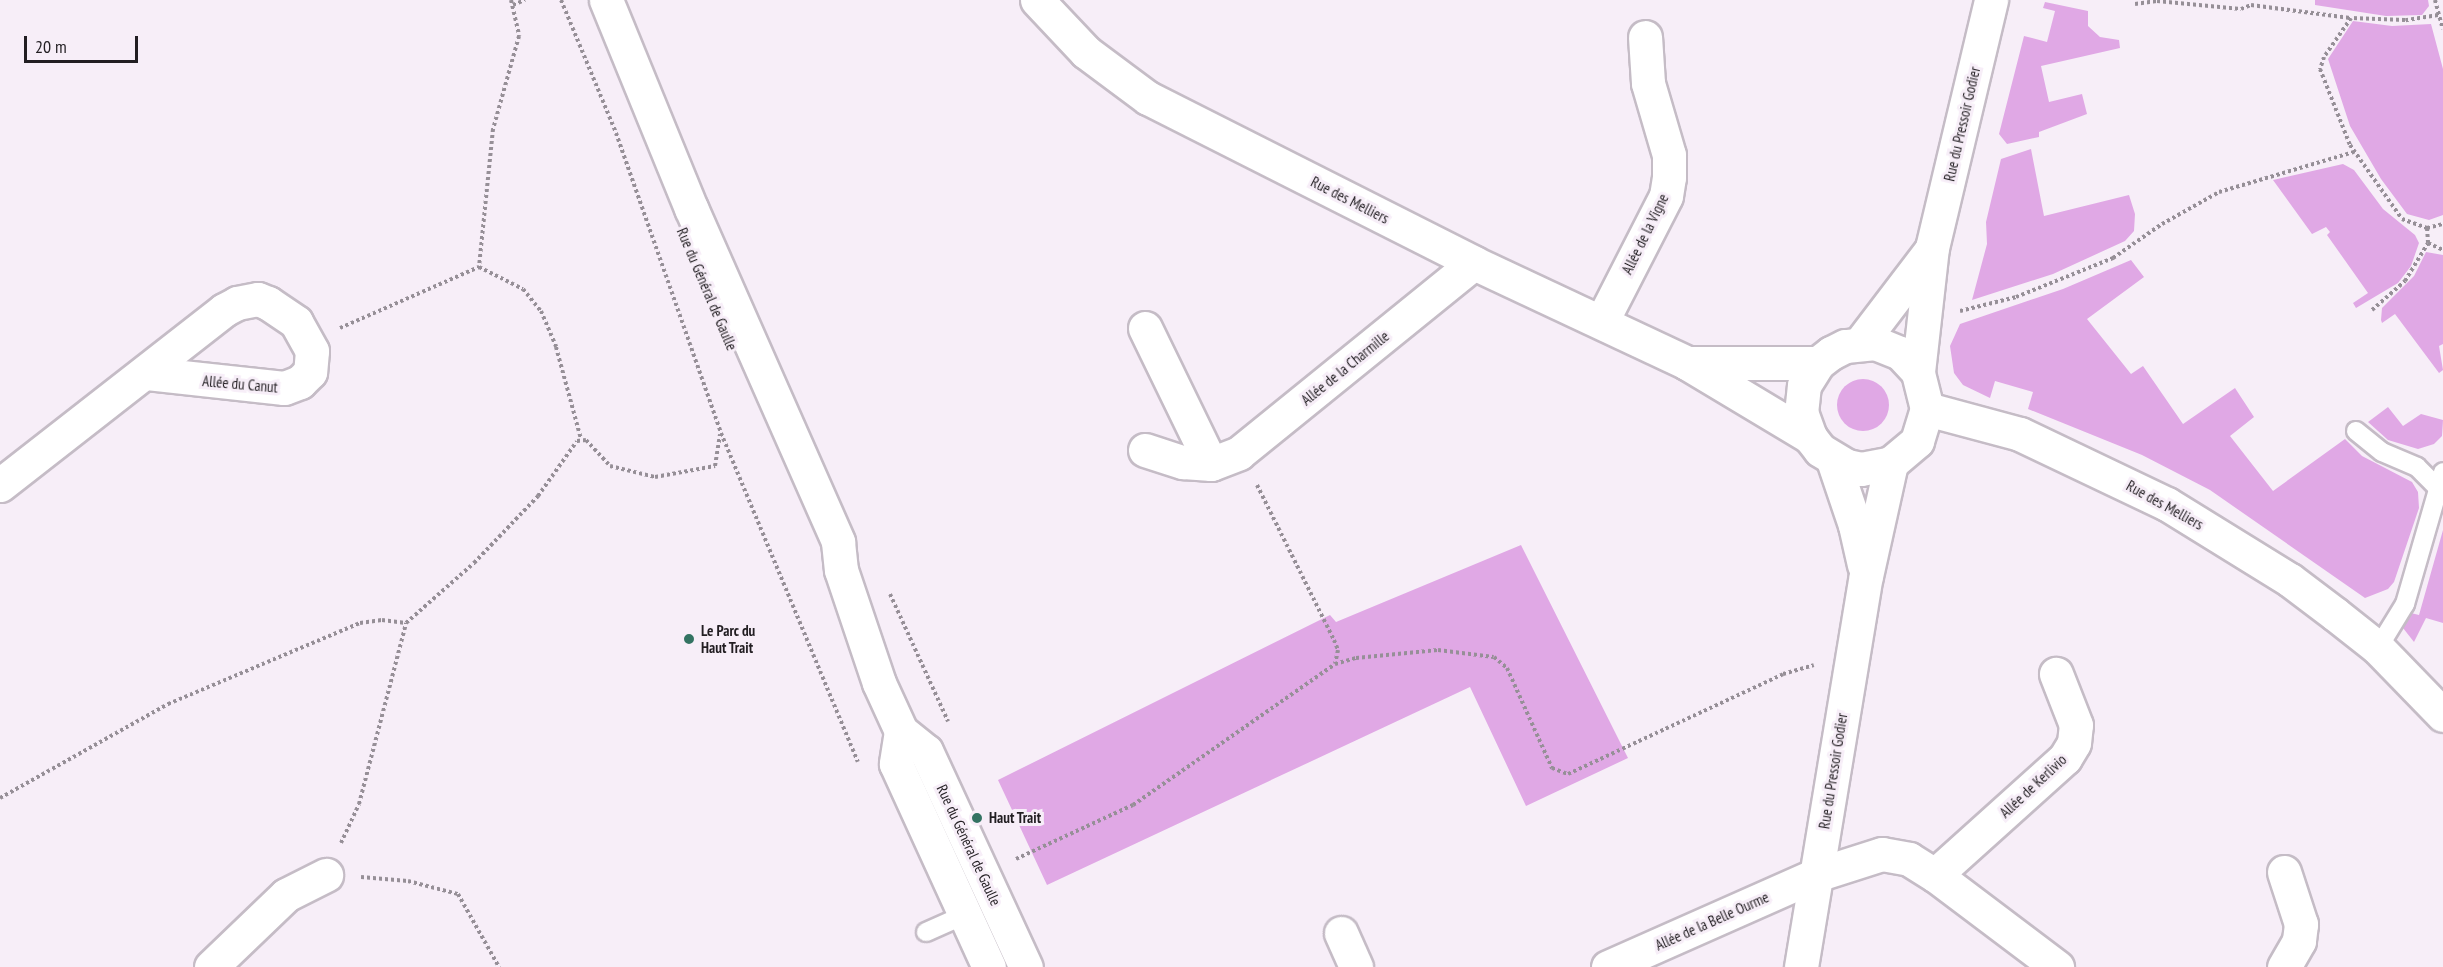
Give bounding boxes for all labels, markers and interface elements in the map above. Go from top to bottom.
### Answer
scale bar [27,24,141,62]
text: 20 m [35,35,67,58]
street label: Rue du Pressoir Godier [1940,65,1984,183]
street label: Rue des Melliers [1308,173,1392,227]
street label: Allée de la Vigne [1618,191,1672,277]
street label: Rue du Général de Gaulle [673,225,741,353]
street label: Allée de la Charmille [1297,327,1393,409]
street label: Allée du Canut [202,372,278,396]
street label: Rue des Melliers [2123,476,2207,534]
place label: Le Parc du Haut Trait [701,621,756,656]
marker: Le Parc du Haut Trait [682,632,696,646]
street label: Rue du Pressoir Godier [1815,712,1851,830]
street label: Allée de Kerlivio [1996,750,2070,822]
street label: Rue du Général de Gaulle [933,782,1005,908]
place label: Haut Trait [989,809,1041,827]
marker: Haut Trait [970,811,984,825]
street label: Allée de la Belle Ourme [1652,888,1772,954]

